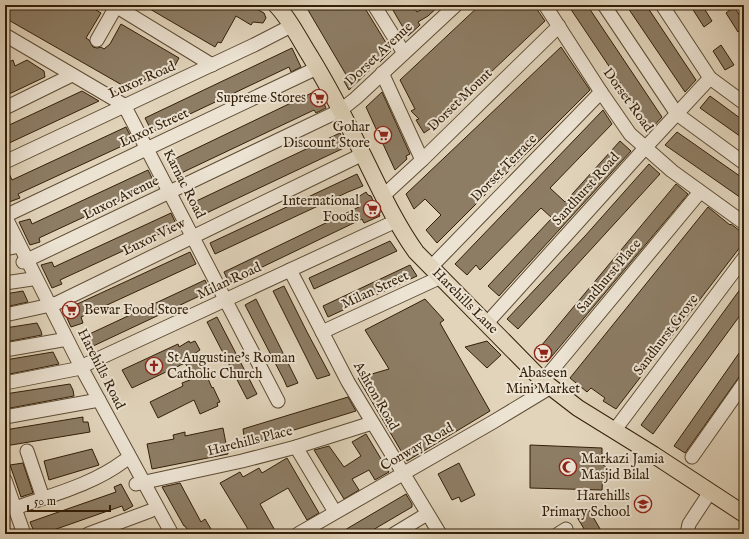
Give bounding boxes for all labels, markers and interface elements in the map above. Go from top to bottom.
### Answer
street label: Dorset Avenue [341,18,417,90]
street label: Luxor Road [106,57,179,103]
street label: Dorset Road [599,64,658,136]
street label: Dorset Mount [424,65,496,135]
supermarket icon: Supreme Stores [309,88,329,108]
place label: Supreme Stores [216,89,306,107]
street label: Luxor Street [117,104,192,152]
place label: Gohar Discount Store [283,118,371,152]
supermarket icon: Gohar Discount Store [373,125,393,145]
street label: Dorset Terrace [467,130,541,206]
street label: Karnac Road [159,146,209,222]
street label: Sandhurst Road [548,148,624,229]
street label: Luxor Avenue [80,172,162,224]
place label: International Foods [282,192,359,226]
supermarket icon: International Foods [362,199,382,219]
street label: Luxor View [119,214,189,260]
street label: Sandhurst Place [573,235,646,317]
street label: Milan Road [194,258,265,304]
street label: Harehills Lane [428,264,502,338]
street label: Milan Street [339,267,412,313]
street label: Sandhurst Grove [630,290,703,379]
supermarket icon: Bewar Food Store [61,300,81,320]
place label: Bewar Food Store [84,301,189,319]
street label: Harehills Road [73,326,129,413]
supermarket icon: Abaseen Mini Market [533,343,553,363]
place label: St Augustine's Roman Catholic Church [167,349,296,383]
church icon: St Augustine's Roman Catholic Church [144,356,164,376]
street label: Ashton Road [349,358,403,434]
place label: Abaseen Mini Market [506,364,580,398]
street label: Conway Road [377,419,457,475]
street label: Harehills Place [206,422,295,460]
place label: Markazi Jamia Masjid Bilal [581,450,665,484]
mosque icon: Markazi Jamia Masjid Bilal [558,457,578,477]
scale bar [28,487,110,513]
place label: Harehills Primary School [542,487,630,521]
text: 50 m [34,494,56,509]
school or university icon: Harehills Primary School [633,494,653,514]

